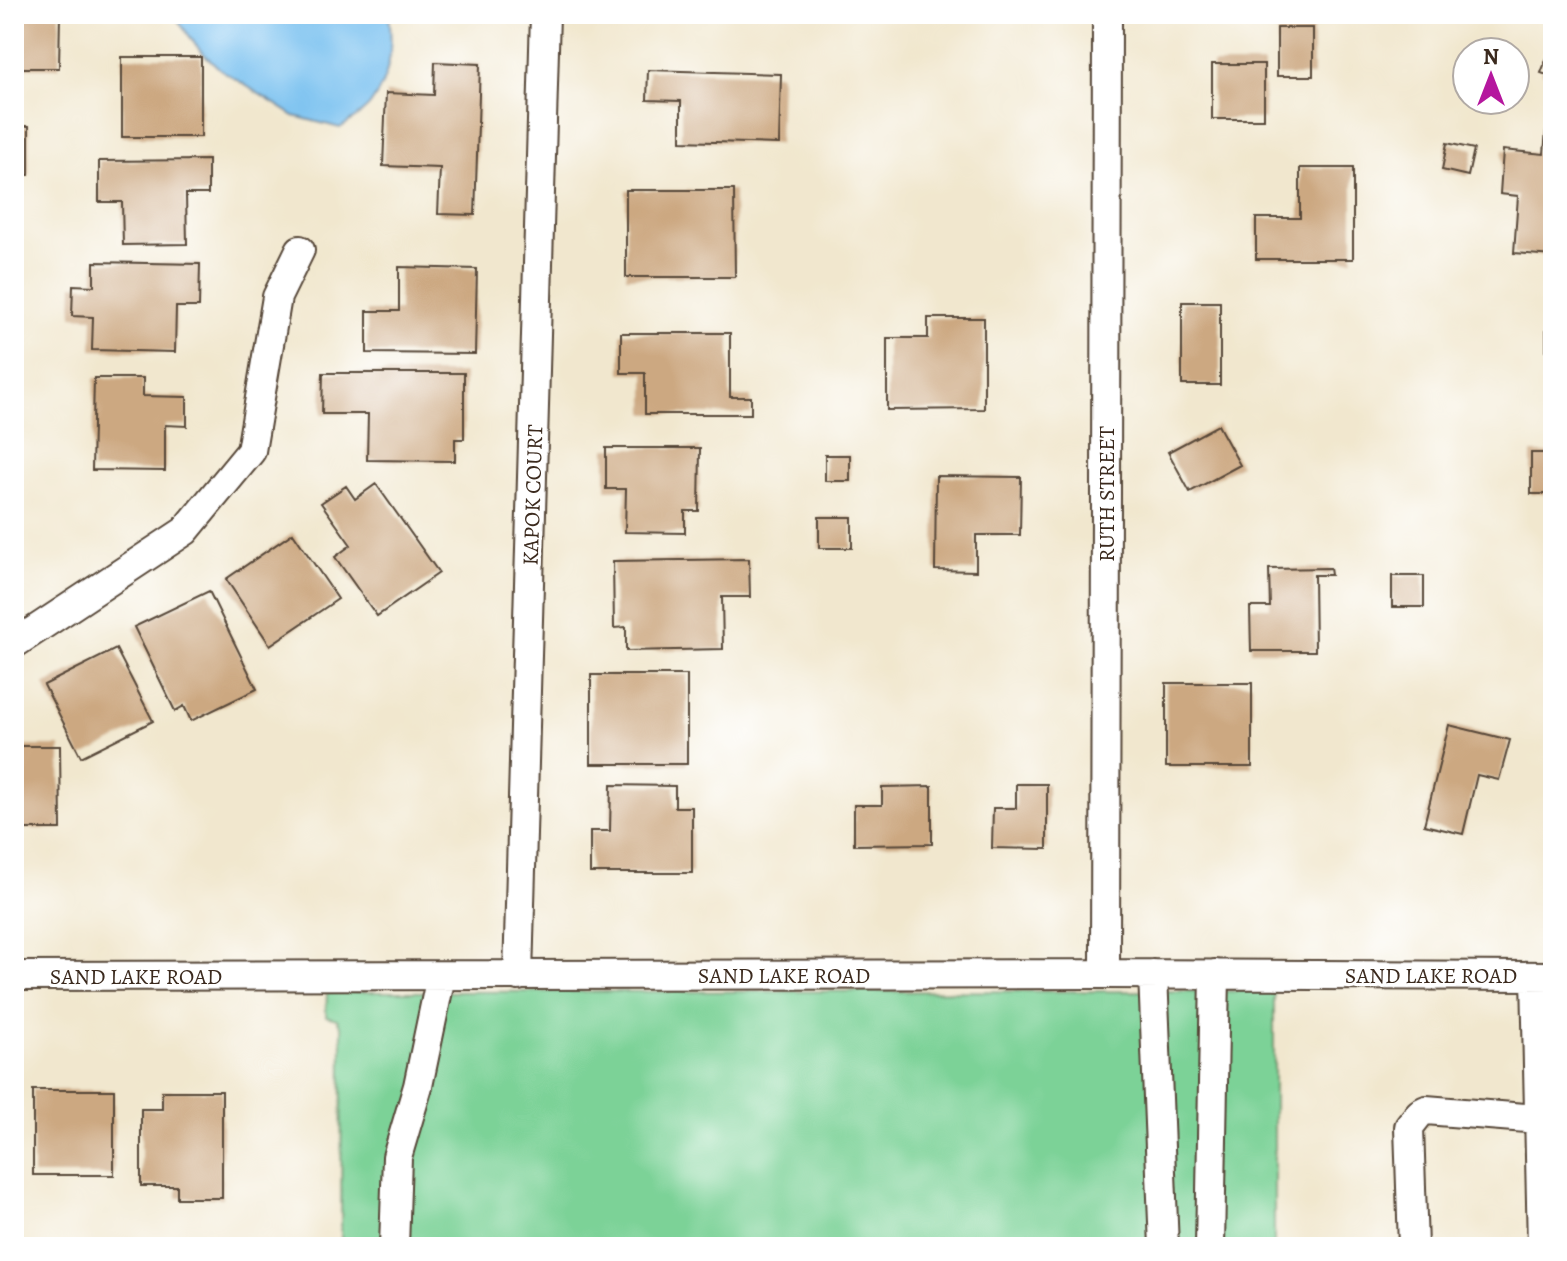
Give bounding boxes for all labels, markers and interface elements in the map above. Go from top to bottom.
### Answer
north arrow [1451,36,1531,116]
text: N [1483,42,1499,72]
street label: KAPOK COURT [516,424,550,566]
street label: RUTH STREET [1092,426,1122,562]
street label: SAND LAKE ROAD [698,961,870,991]
street label: SAND LAKE ROAD [1345,961,1517,991]
street label: SAND LAKE ROAD [50,962,222,992]

